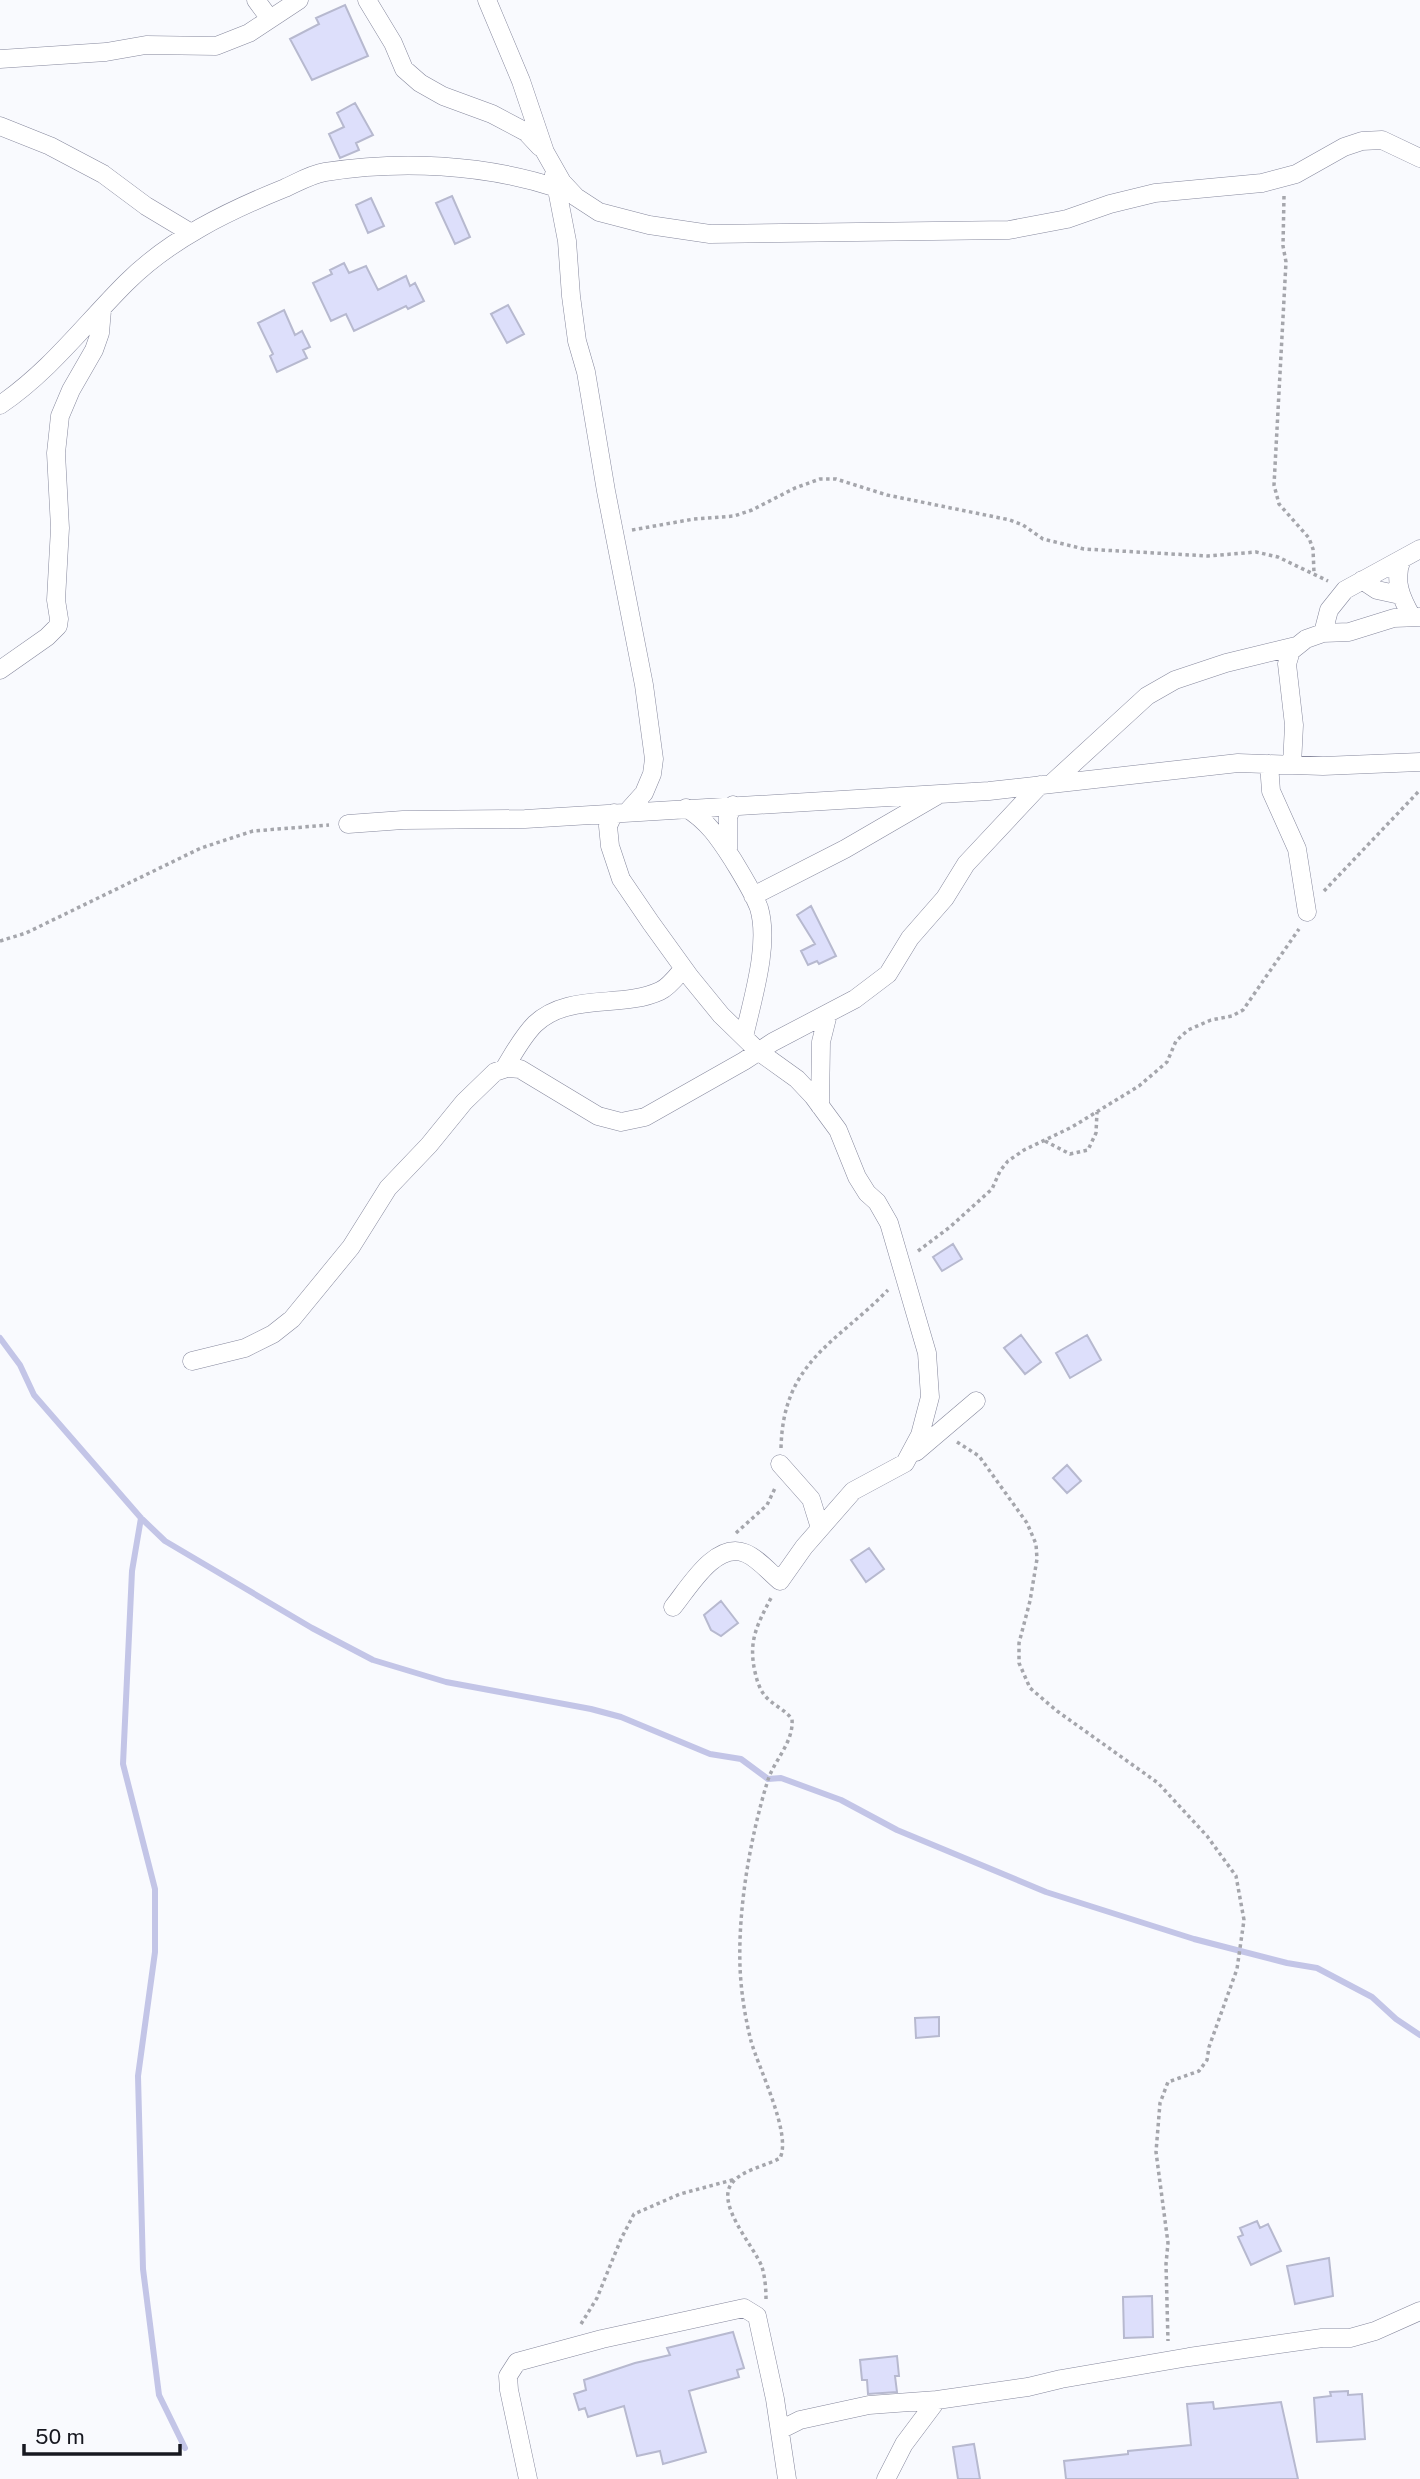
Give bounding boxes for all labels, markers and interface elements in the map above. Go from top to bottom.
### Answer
scale bar [24,2412,180,2456]
text: 50 m [35,2424,85,2449]

